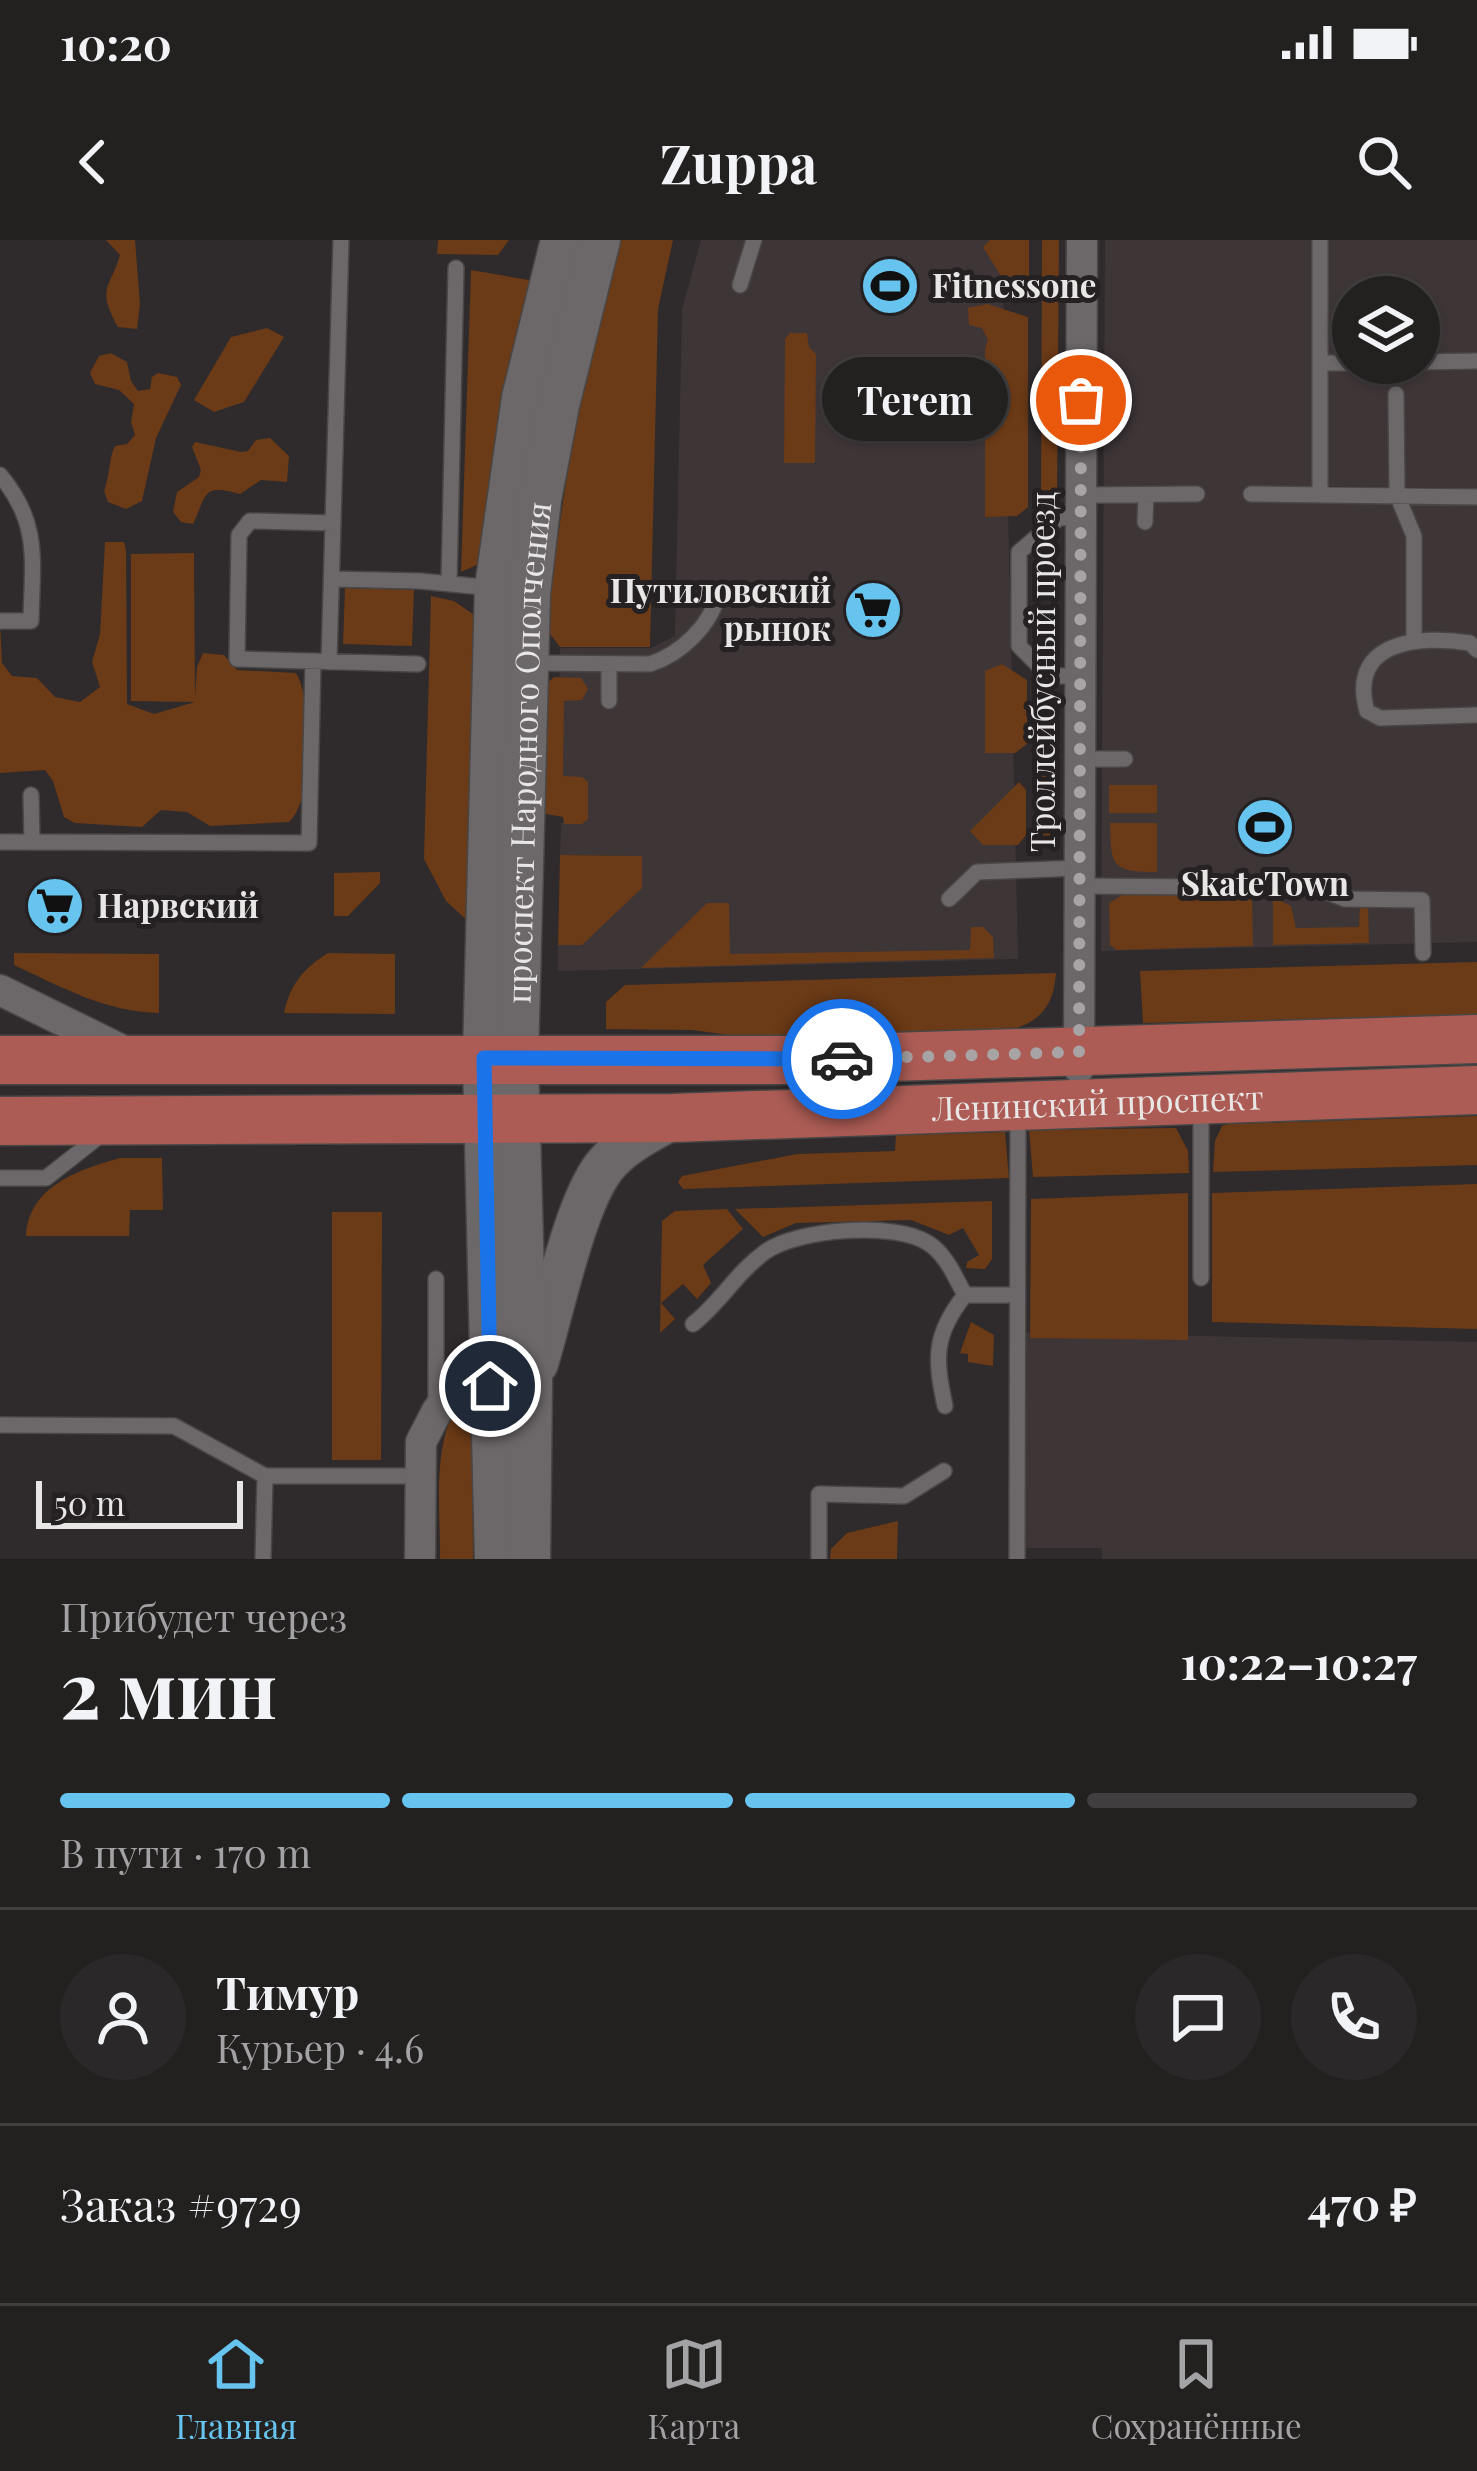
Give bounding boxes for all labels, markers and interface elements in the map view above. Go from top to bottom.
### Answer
text: 10:20 [60,12,172,72]
text: Zuppa [660,126,817,198]
icon: back [60,129,126,195]
icon: search [1351,129,1417,195]
sports icon: Fitnessone [859,255,921,317]
place label: Fitnessone [932,262,1096,306]
map controls [1332,276,1440,384]
button: layers [1332,276,1440,384]
pin [1030,349,1132,451]
callout: Terem [823,358,1009,442]
icon: bag [1048,367,1114,433]
text: Terem [857,373,973,425]
street label: Троллейбусный проезд [1019,492,1063,852]
street label: проспект Народного Ополчения [494,499,560,1004]
place label: Путиловский рынок [610,567,831,649]
supermarket icon: Путиловский рынок [842,579,904,641]
sports icon: SkateTown [1234,796,1296,858]
place label: SkateTown [1181,860,1349,904]
supermarket icon: Нарвский [24,875,86,937]
place label: Нарвский [97,882,259,926]
courier [782,999,902,1119]
icon: car [809,1026,875,1092]
street label: Ленинский проспект [930,1073,1264,1129]
pin [439,1335,541,1437]
icon: home [457,1353,523,1419]
scale bar [36,1475,243,1528]
text: 50 m [54,1480,125,1524]
text: Прибудет через [60,1590,347,1642]
text: 10:22–10:27 [1181,1631,1417,1691]
text: 2 мин [60,1635,277,1739]
text: В пути · 170 m [60,1826,311,1878]
button: person [60,1954,186,2080]
button: chat [1135,1954,1261,2080]
button: phone [1291,1954,1417,2080]
text: Тимур [216,1961,359,2021]
text: Курьер · 4.6 [216,2021,424,2073]
text: 470 ₽ [1308,2172,1417,2232]
text: Заказ #9729 [60,2173,302,2233]
tab: Главная [175,2331,297,2447]
tab: Карта [647,2331,740,2447]
tab: Сохранённые [1091,2331,1302,2447]

